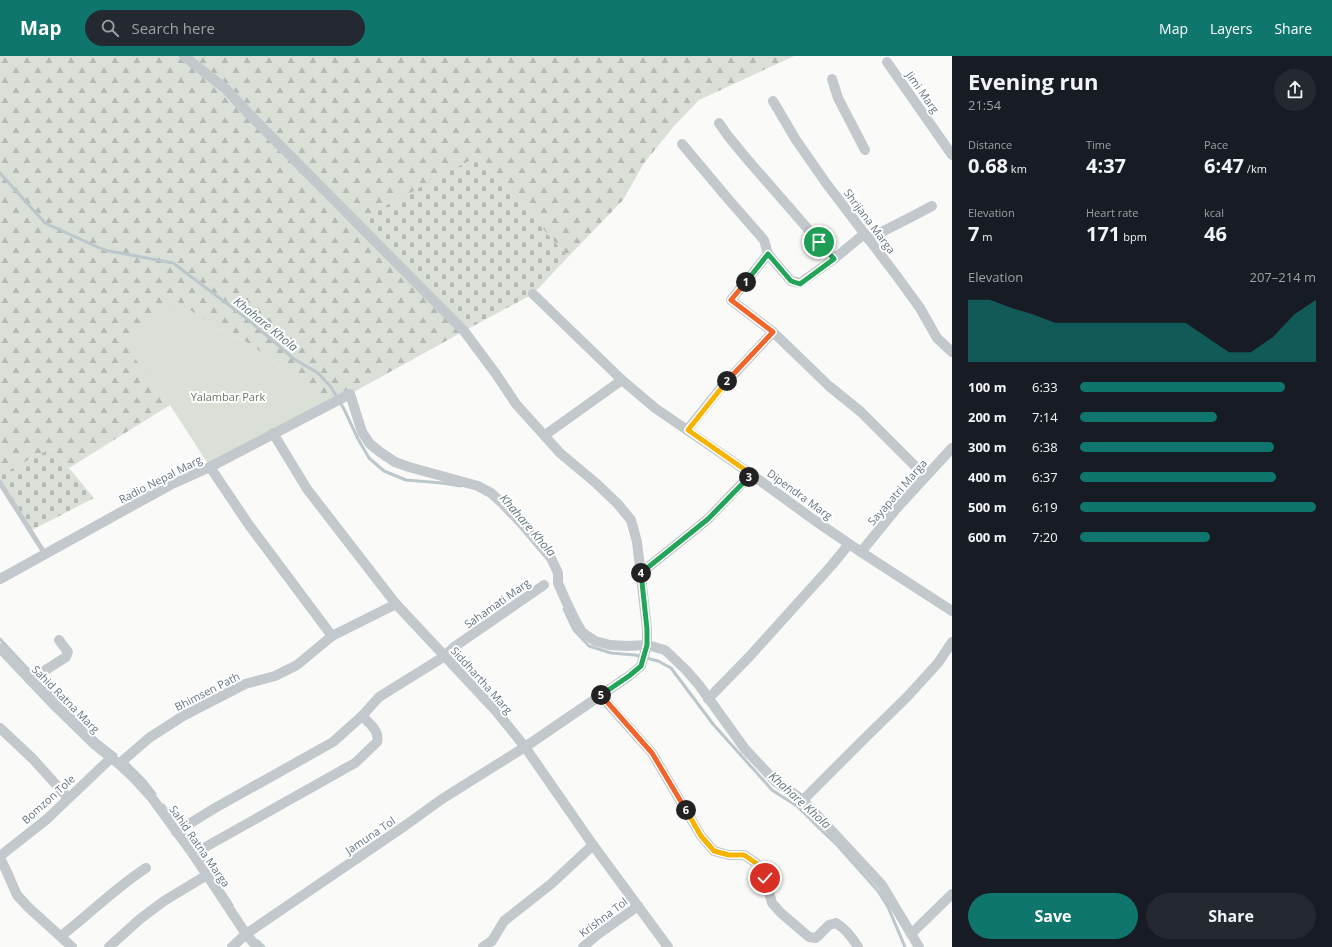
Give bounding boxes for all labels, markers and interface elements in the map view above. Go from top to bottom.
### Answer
search box [85,10,365,46]
text: Map [20,15,61,41]
icon: search [99,17,121,39]
text: Search here [131,18,215,38]
text: Map [1159,19,1188,38]
text: Layers [1210,19,1252,38]
text: Share [1274,19,1312,38]
text: Evening run [968,66,1099,96]
street label: Jimi Marg [903,67,943,116]
button: share [1274,69,1316,111]
text: 21:54 [968,96,1001,114]
text: Distance [968,137,1012,152]
text: Time [1086,137,1111,152]
text: Pace [1204,137,1228,152]
text: 0.68 [968,152,1008,179]
text: 4:37 [1086,152,1126,179]
text: 6:47 [1204,152,1244,179]
text: km [1008,161,1027,176]
text: /km [1244,161,1267,176]
street label: Shrijana Marga [841,186,899,256]
text: Elevation [968,205,1015,220]
text: Heart rate [1086,205,1138,220]
text: kcal [1204,205,1224,220]
text: 7 [968,220,979,247]
text: 171 [1086,220,1120,247]
text: 46 [1204,220,1227,247]
pin [802,225,836,259]
text: m [979,229,992,244]
text: bpm [1120,229,1147,244]
icon: arrive [808,231,830,253]
text: Elevation [968,268,1023,286]
text: 207–214 m [1249,268,1316,286]
pin: 1 [736,272,756,292]
text: 1 [743,274,749,289]
water label: Khahare Khola [230,293,302,355]
pin: 2 [717,371,737,391]
text: 2 [724,373,730,388]
text: 100 m [968,378,1006,396]
text: 6:33 [1032,378,1058,396]
park label: Yalambar Park [191,389,265,404]
text: 200 m [968,408,1006,426]
text: 7:14 [1032,408,1058,426]
text: 300 m [968,438,1006,456]
text: 6:38 [1032,438,1058,456]
street label: Radio Nepal Marg [116,452,204,506]
street label: Sayapatri Marga [864,456,930,528]
street label: Dipendra Marg [764,465,836,523]
pin: 3 [739,467,759,487]
text: 400 m [968,468,1006,486]
text: 6:37 [1032,468,1058,486]
text: 3 [746,469,752,484]
water label: Khahare Khola [496,490,560,560]
text: 500 m [968,498,1006,516]
text: 6:19 [1032,498,1058,516]
text: 600 m [968,528,1006,546]
text: 7:20 [1032,528,1058,546]
pin: 4 [631,563,651,583]
text: 4 [638,565,644,580]
street label: Sahamati Marg [461,575,533,631]
street label: Siddhartha Marg [448,643,516,717]
street label: Sahid Ratna Marg [29,662,103,736]
street label: Bhimsen Path [172,668,242,714]
pin: 5 [591,685,611,705]
text: 5 [598,687,604,702]
water label: Khahare Khola [765,768,835,833]
street label: Bomzon Tole [18,771,78,827]
pin: 6 [676,800,696,820]
street label: Sahid Ratna Marga [166,802,234,890]
text: 6 [683,802,689,817]
street label: Jamuna Tol [341,813,398,858]
pin [748,861,782,895]
icon: check [754,867,776,889]
button: Save [968,893,1138,939]
button: Share [1146,893,1316,939]
street label: Krishna Tol [576,894,630,940]

